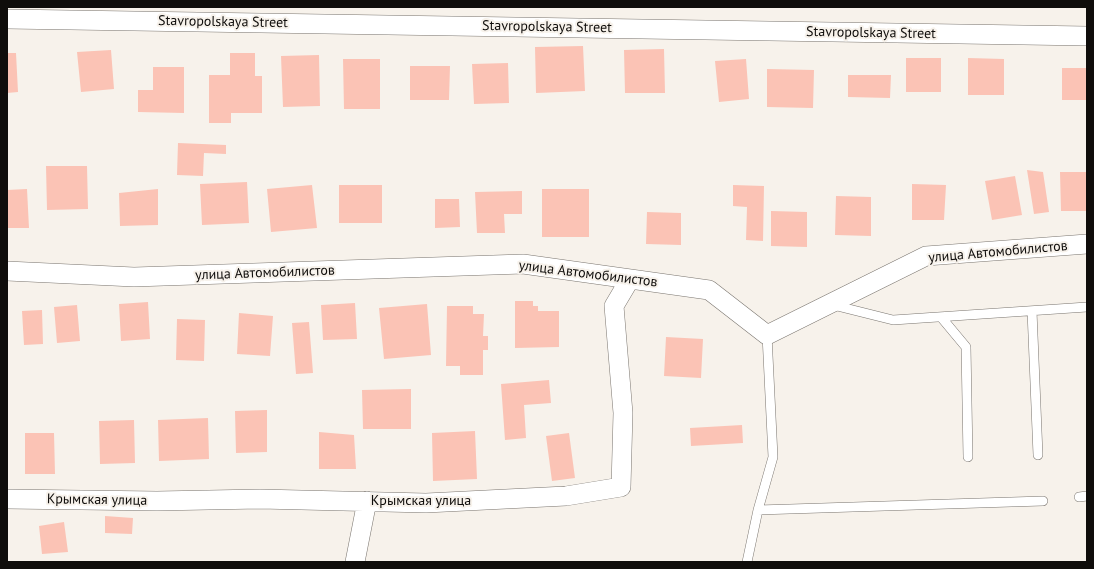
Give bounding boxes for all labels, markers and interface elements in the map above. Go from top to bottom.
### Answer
street label: Stavropolskaya Street [158,12,288,32]
street label: Stavropolskaya Street [482,17,612,37]
street label: Stavropolskaya Street [806,23,936,43]
street label: улица Автомобилистов [928,238,1068,266]
street label: улица Автомобилистов [518,257,658,291]
street label: улица Автомобилистов [195,262,335,284]
street label: Крымская улица [47,491,147,509]
street label: Крымская улица [371,493,471,509]

